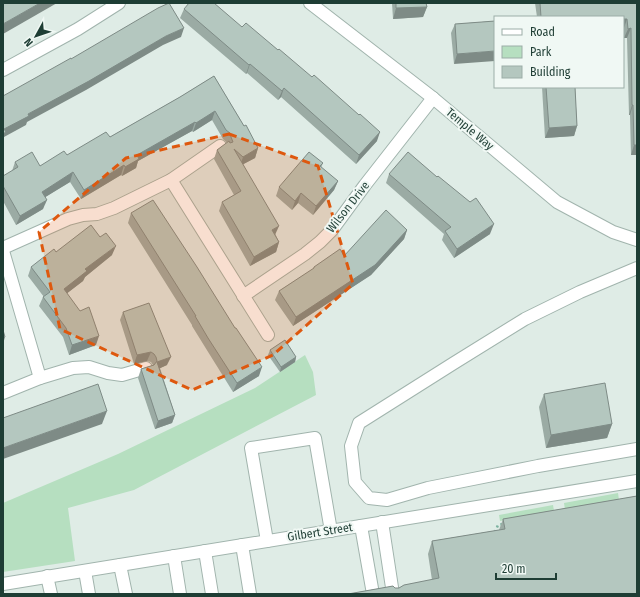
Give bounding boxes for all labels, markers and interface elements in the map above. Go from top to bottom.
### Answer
north arrow [16,16,56,56]
legend [494,16,624,88]
text: Road [530,25,555,39]
text: N [22,35,36,49]
text: Park [530,45,552,59]
text: Building [530,65,571,79]
street label: Temple Way [443,105,497,153]
street label: Wilson Drive [324,179,372,235]
street label: Gilbert Street [286,520,354,544]
scale bar [496,555,556,581]
text: 20 m [502,562,526,576]

